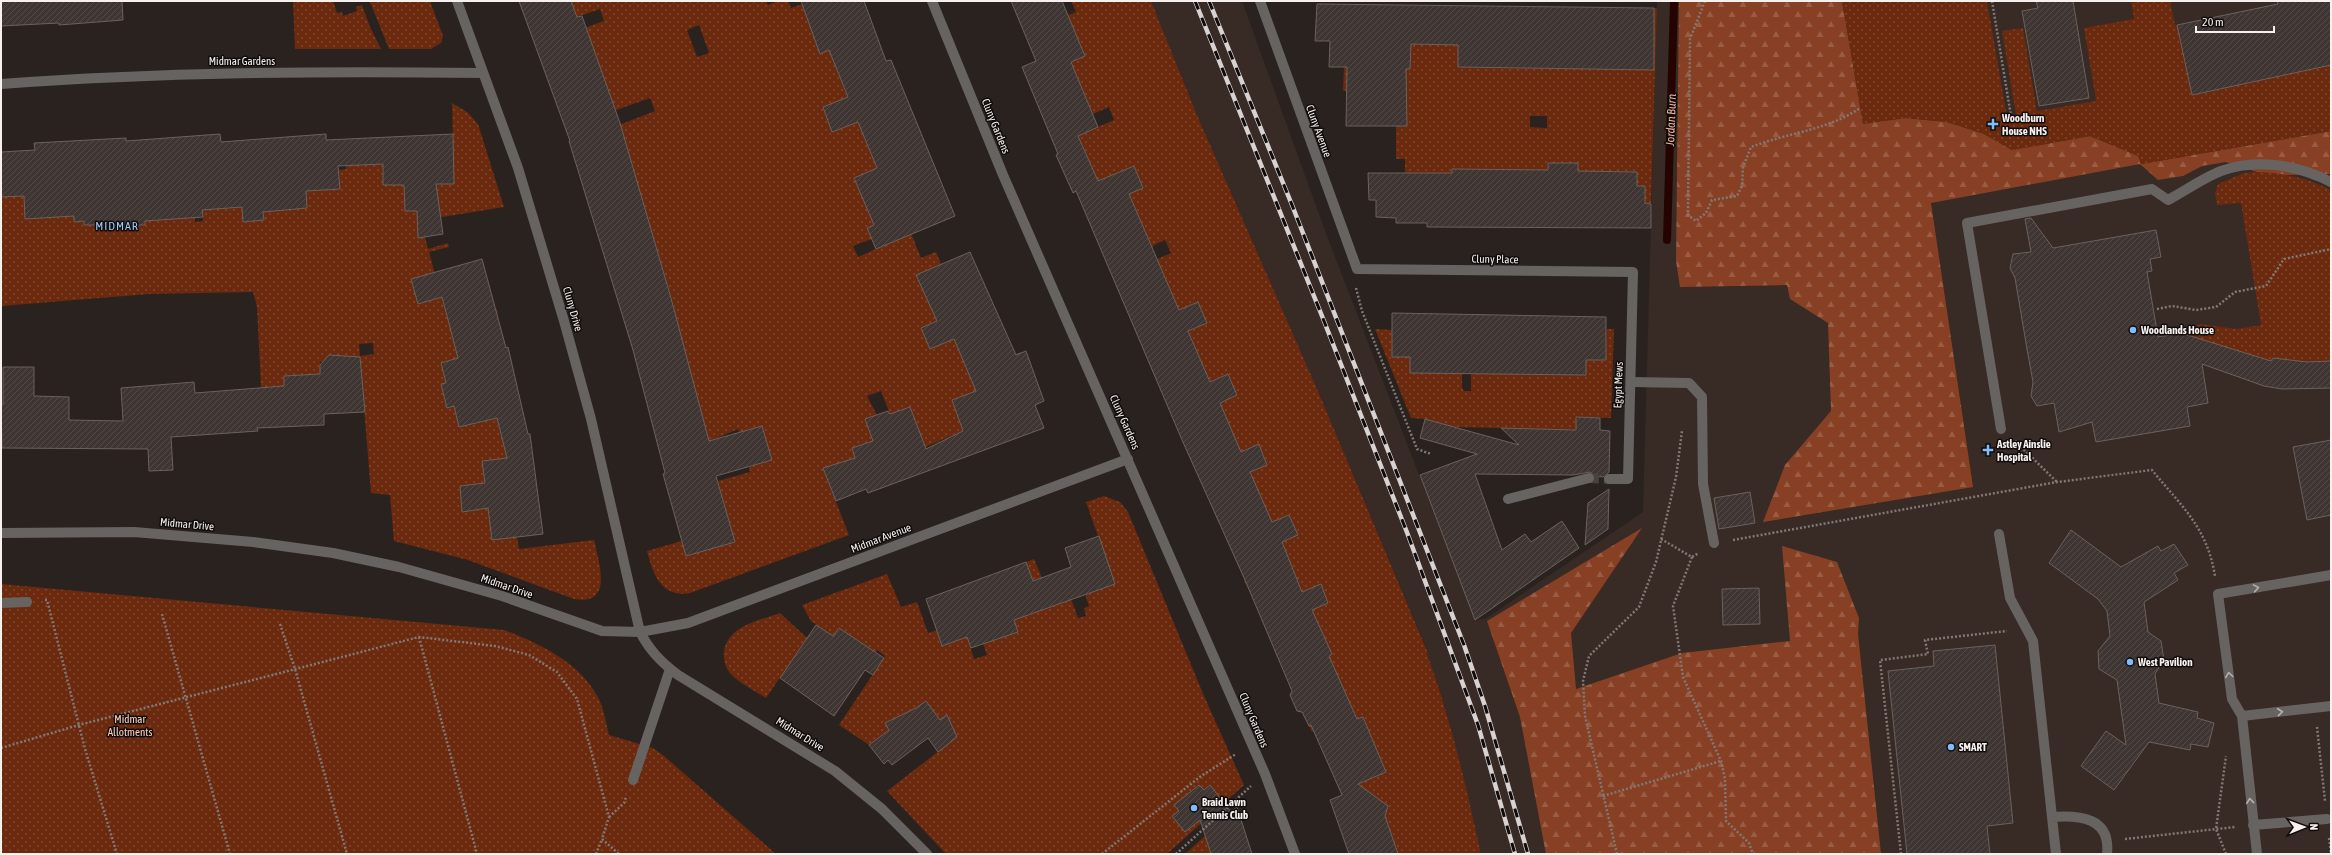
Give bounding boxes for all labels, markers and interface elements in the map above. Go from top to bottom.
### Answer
scale bar [2196,8,2274,34]
text: 20 m [2202,15,2224,29]
street label: Midmar Gardens [209,55,275,67]
water label: Jordan Burn [1663,93,1679,147]
street label: Cluny Gardens [980,97,1013,155]
street label: Cluny Avenue [1304,103,1334,159]
place label: Woodburn House NHS [2001,112,2047,137]
marker: Woodburn House NHS [1987,118,1999,130]
district label: MIDMAR [95,219,139,233]
street label: Cluny Place [1471,253,1519,265]
street label: Cluny Drive [561,285,585,333]
place label: Woodlands House [2140,324,2214,336]
marker: Woodlands House [2128,325,2138,335]
street label: Egypt Mews [1611,361,1625,408]
street label: Cluny Gardens [1108,393,1142,451]
place label: Astley Ainslie Hospital [1996,438,2051,463]
marker: Astley Ainslie Hospital [1982,444,1994,456]
street label: Midmar Drive [159,516,215,532]
street label: Midmar Avenue [849,521,913,555]
street label: Midmar Drive [479,571,535,601]
one-way arrow [2253,584,2259,593]
place label: West Pavilion [2137,656,2193,668]
marker: West Pavilion [2125,657,2135,667]
one-way arrow [2225,671,2234,678]
street label: Cluny Gardens [1237,691,1271,749]
one-way arrow [2277,708,2284,717]
park label: Midmar Allotments [108,713,152,738]
street label: Midmar Drive [774,715,826,753]
place label: SMART [1959,741,1987,753]
marker: SMART [1946,742,1956,752]
place label: Braid Lawn Tennis Club [1202,796,1248,821]
one-way arrow [2246,798,2255,804]
marker: Braid Lawn Tennis Club [1189,803,1199,813]
north arrow [2284,807,2324,847]
text: N [2308,823,2320,830]

